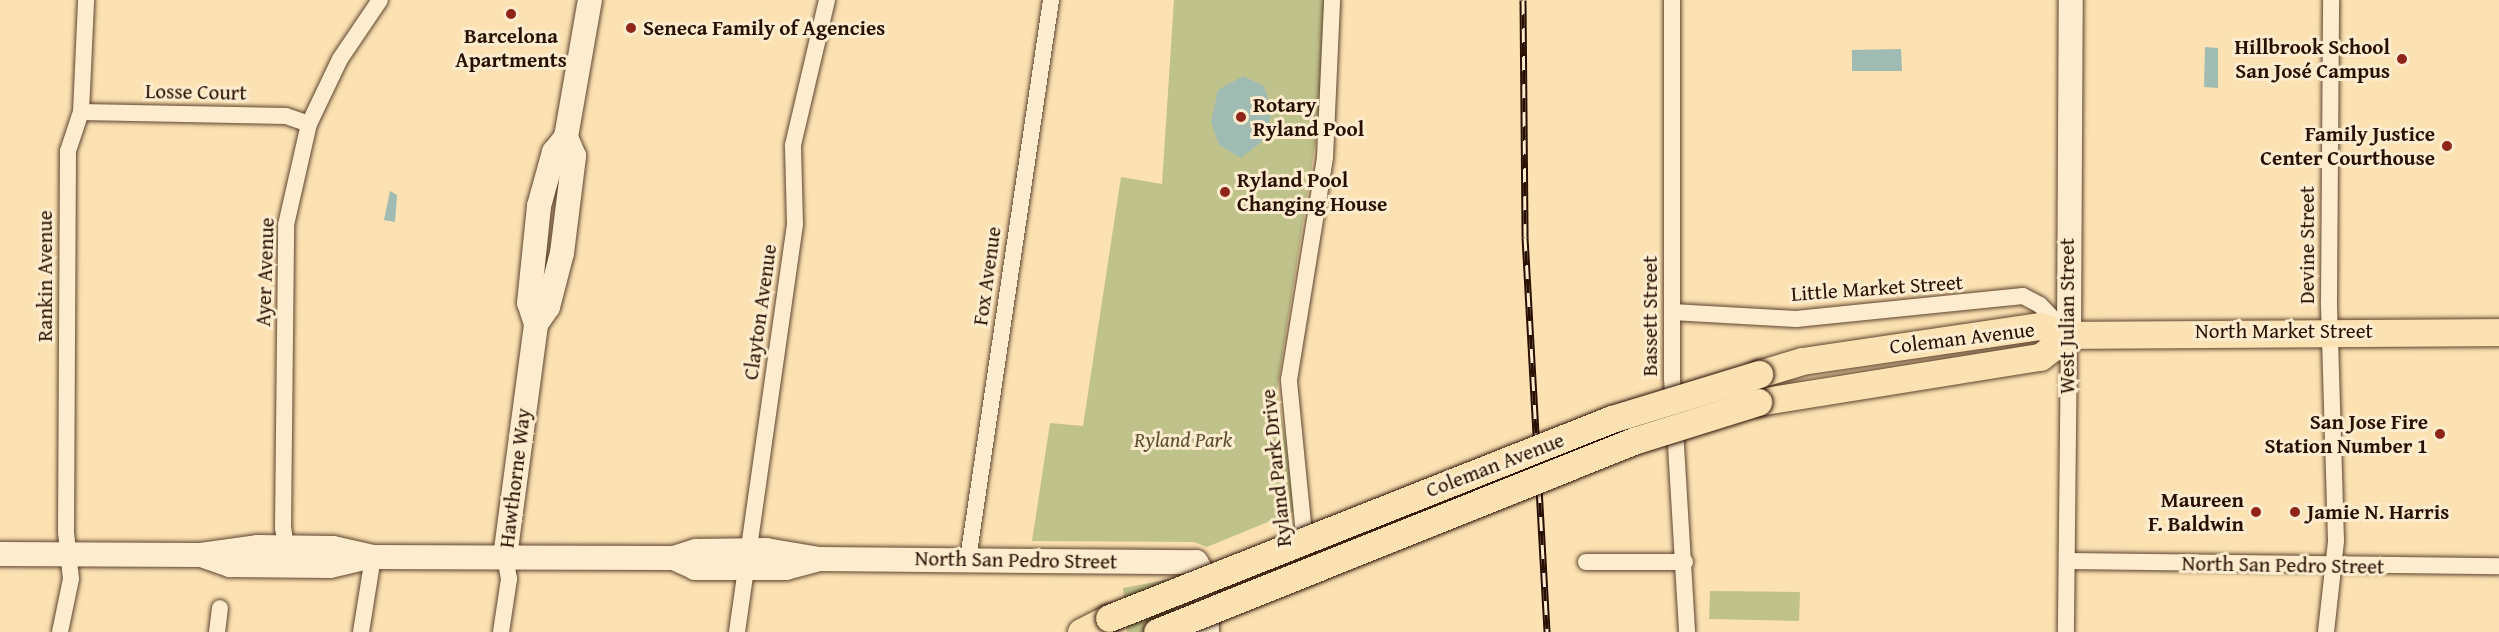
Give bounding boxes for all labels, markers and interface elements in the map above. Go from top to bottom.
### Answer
marker: Barcelona Apartments [504,7,518,21]
place label: Seneca Family of Agencies [643,15,885,41]
marker: Seneca Family of Agencies [624,21,638,35]
place label: Barcelona Apartments [455,23,567,73]
place label: Hillbrook School San José Campus [2235,34,2390,84]
marker: Hillbrook School San José Campus [2395,52,2409,66]
street label: Losse Court [145,79,247,105]
place label: Rotary Ryland Pool [1253,92,1364,142]
marker: Rotary Ryland Pool [1234,110,1248,124]
place label: Family Justice Center Courthouse [2260,121,2435,171]
marker: Family Justice Center Courthouse [2440,139,2454,153]
place label: Ryland Pool Changing House [1237,167,1387,217]
marker: Ryland Pool Changing House [1218,185,1232,199]
street label: Devine Street [2294,186,2320,304]
street label: Rankin Avenue [32,210,58,342]
street label: Ayer Avenue [250,217,280,327]
street label: Fox Avenue [968,225,1006,327]
street label: West Julian Street [2054,238,2080,394]
street label: Clayton Avenue [738,243,782,381]
street label: Bassett Street [1637,256,1663,376]
street label: Little Market Street [1790,269,1964,307]
street label: Coleman Avenue [1888,317,2036,359]
street label: North Market Street [2195,318,2373,344]
street label: Ryland Park Drive [1255,388,1297,548]
street label: Hawthorne Way [494,407,536,549]
place label: San Jose Fire Station Number 1 [2265,409,2428,459]
park label: Ryland Park [1134,427,1232,453]
street label: Coleman Avenue [1422,427,1568,503]
marker: San Jose Fire Station Number 1 [2433,427,2447,441]
place label: Maureen F. Baldwin [2148,487,2244,537]
place label: Jamie N. Harris [2307,499,2449,525]
marker: Maureen F. Baldwin [2249,505,2263,519]
marker: Jamie N. Harris [2288,505,2302,519]
street label: North San Pedro Street [914,546,1118,574]
street label: North San Pedro Street [2181,551,2385,579]

